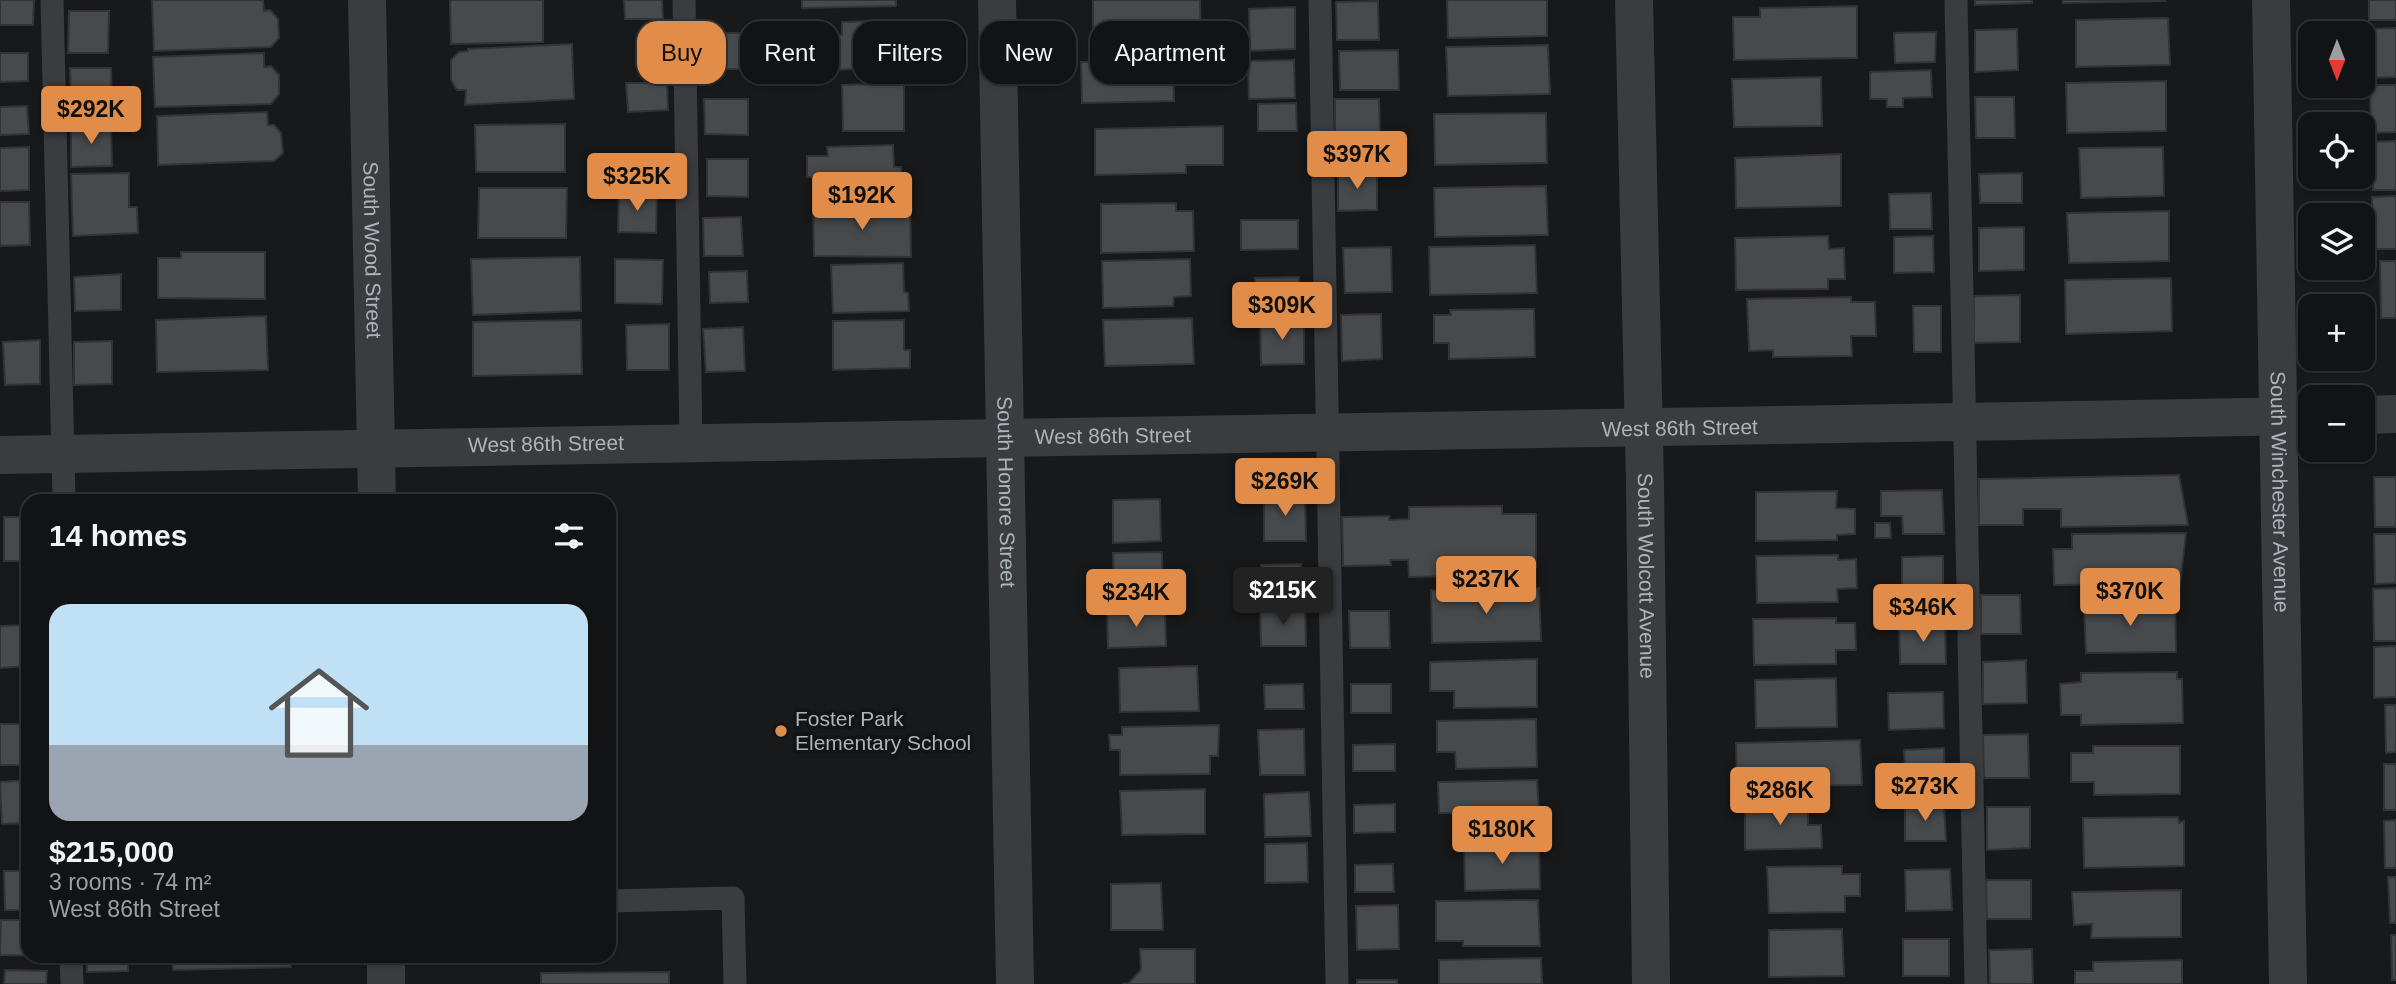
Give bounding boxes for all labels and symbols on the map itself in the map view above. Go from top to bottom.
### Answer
north arrow [2298,21,2375,98]
pin: $292K [42,86,140,146]
pin: $397K [1308,132,1406,191]
pin: $325K [588,154,686,213]
street label: South Wood Street [359,161,386,339]
pin: $192K [813,173,911,232]
pin: $309K [1233,282,1331,342]
street label: South Winchester Avenue [2266,371,2294,613]
street label: South Honore Street [993,396,1020,588]
street label: West 86th Street [1602,415,1758,440]
street label: West 86th Street [1035,423,1191,448]
street label: West 86th Street [468,431,624,456]
pin: $269K [1236,458,1334,518]
street label: South Wolcott Avenue [1634,473,1659,679]
pin: $237K [1437,556,1535,616]
pin: $215K [1234,568,1332,627]
pin: $370K [2081,568,2179,628]
pin: $234K [1087,570,1185,629]
pin: $346K [1874,584,1972,644]
place label: Foster Park Elementary School [795,707,971,754]
marker: Foster Park Elementary School [773,723,789,739]
pin: $273K [1876,764,1974,823]
pin: $286K [1731,768,1829,827]
pin: $180K [1453,806,1551,866]

